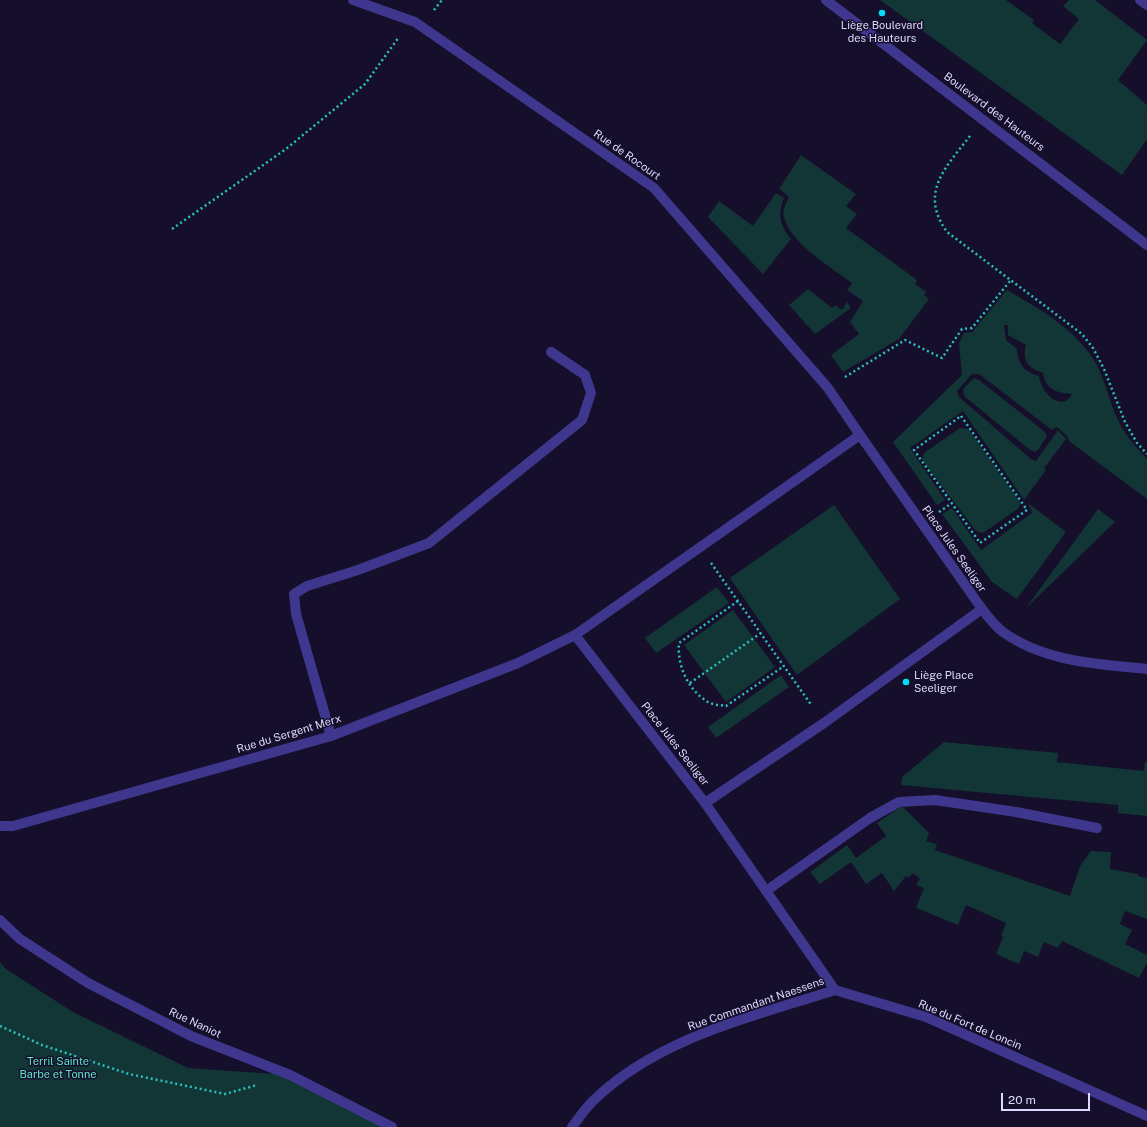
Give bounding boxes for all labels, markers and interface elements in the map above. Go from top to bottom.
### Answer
marker: Liège Boulevard des Hauteurs [877,8,887,18]
place label: Liège Boulevard des Hauteurs [841,19,923,45]
street label: Boulevard des Hauteurs [941,70,1047,154]
street label: Rue de Rocourt [591,127,663,183]
street label: Place Jules Seeliger [919,503,989,595]
place label: Liège Place Seeliger [914,669,973,695]
marker: Liège Place Seeliger [901,677,911,687]
street label: Place Jules Seeliger [638,700,712,788]
street label: Rue du Sergent Merx [235,712,343,756]
street label: Rue Commandant Naessens [686,974,826,1034]
street label: Rue du Fort de Loncin [916,997,1024,1053]
street label: Rue Naniot [167,1005,223,1041]
park label: Terril Sainte Barbe et Tonne [19,1055,97,1081]
scale bar [1003,1085,1092,1111]
text: 20 m [1008,1093,1036,1107]

